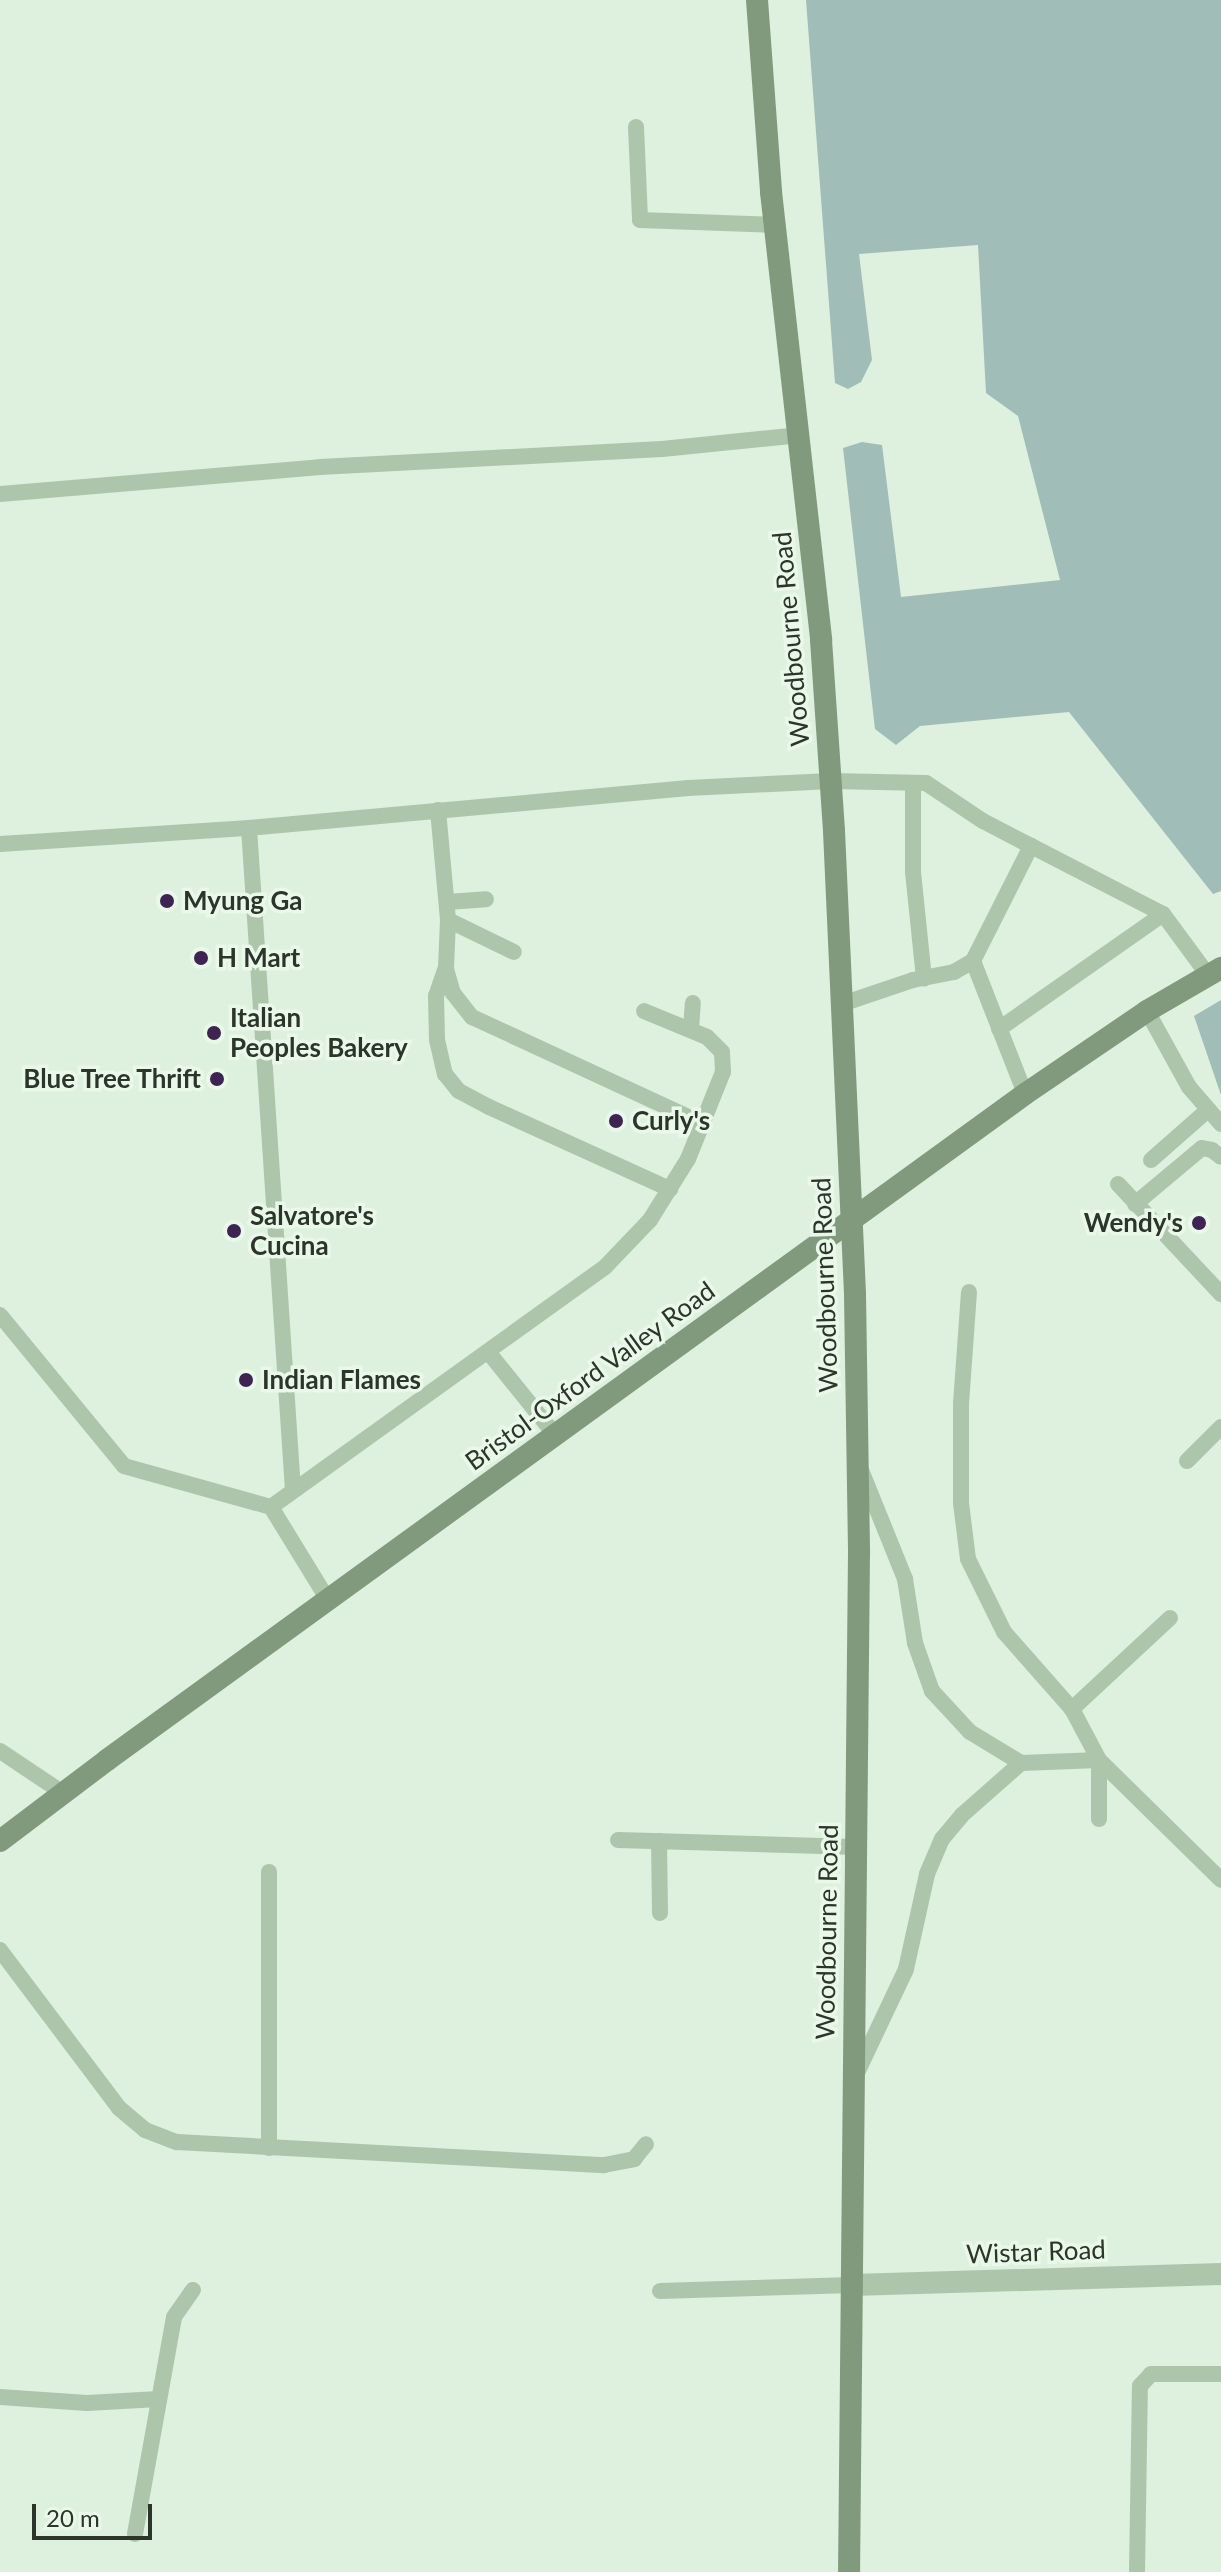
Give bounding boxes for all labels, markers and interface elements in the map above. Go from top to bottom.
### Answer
street label: Woodbourne Road [766,530,816,748]
place label: Myung Ga [183,885,302,917]
marker: Myung Ga [158,892,176,910]
place label: H Mart [217,942,300,974]
marker: H Mart [192,949,210,967]
place label: Italian Peoples Bakery [230,1002,408,1064]
marker: Italian Peoples Bakery [205,1024,223,1042]
place label: Blue Tree Thrift [22,1063,201,1095]
marker: Blue Tree Thrift [208,1070,226,1088]
place label: Curly's [632,1105,710,1137]
marker: Curly's [607,1112,625,1130]
street label: Woodbourne Road [806,1177,844,1393]
place label: Salvatore's Cucina [250,1200,374,1262]
place label: Wendy's [1084,1207,1183,1239]
marker: Wendy's [1190,1214,1208,1232]
marker: Salvatore's Cucina [225,1222,243,1240]
street label: Bristol-Oxford Valley Road [459,1275,721,1477]
place label: Indian Flames [262,1364,421,1396]
marker: Indian Flames [237,1371,255,1389]
street label: Woodbourne Road [810,1824,844,2040]
street label: Wistar Road [965,2234,1107,2270]
scale bar [36,2488,156,2538]
text: 20 m [46,2503,100,2532]

